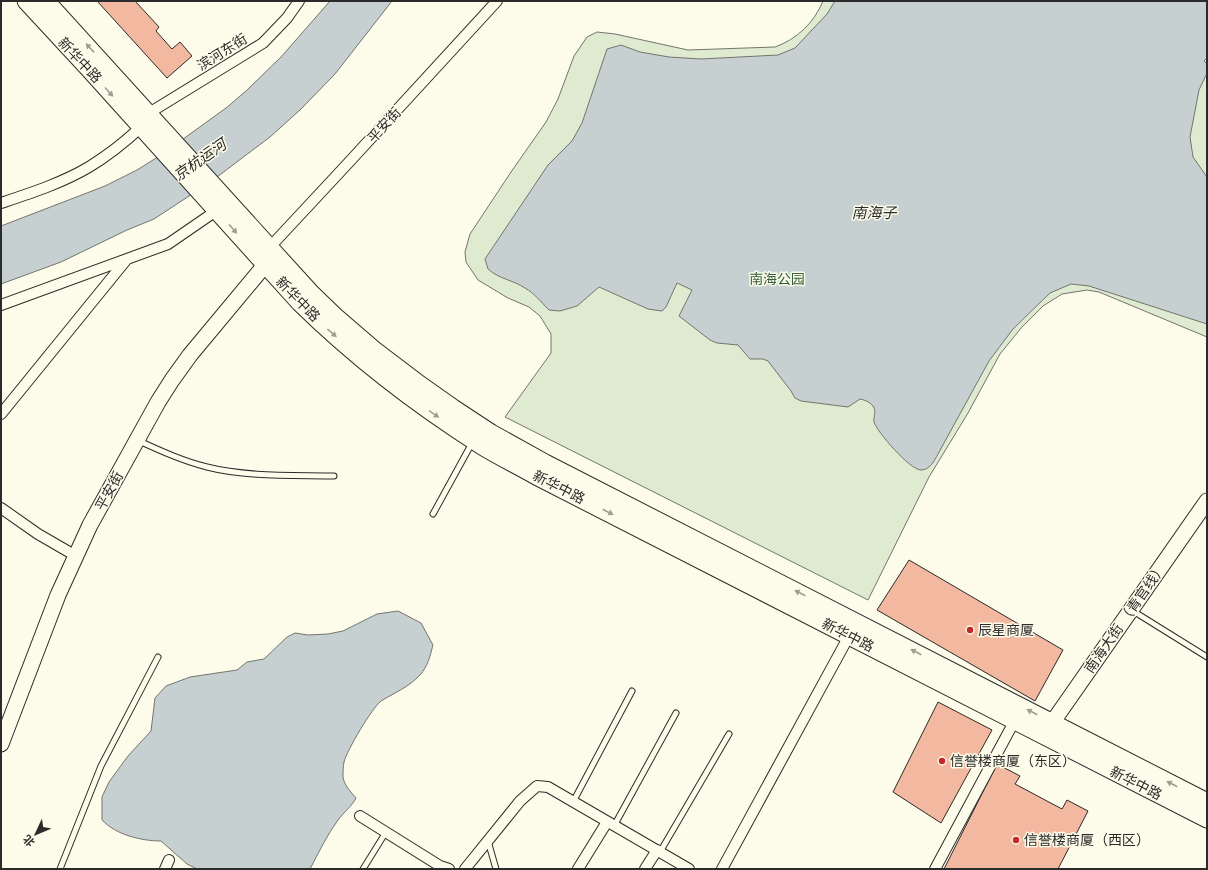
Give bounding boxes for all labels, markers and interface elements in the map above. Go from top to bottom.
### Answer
street label: 滨河东街 [193,29,251,75]
street label: 新华中路 [54,33,106,87]
one-way arrow [85,43,95,53]
one-way arrow [104,87,113,96]
street label: 平安街 [363,103,405,147]
water label: 京杭运河 [169,132,233,186]
water label: 南海子 [851,202,897,224]
one-way arrow [228,224,237,234]
park label: 南海公园 [749,269,805,289]
street label: 新华中路 [271,272,325,326]
one-way arrow [326,329,337,338]
one-way arrow [429,409,439,417]
street label: 新华中路 [530,465,588,509]
street label: 平安街 [90,468,128,514]
one-way arrow [602,509,613,515]
street label: 南海大街 （青官线） [1079,559,1171,677]
one-way arrow [795,590,806,596]
street label: 新华中路 [819,613,877,657]
place label: 辰星商厦 [978,620,1034,640]
marker: 辰星商厦 [965,625,975,635]
one-way arrow [910,649,922,655]
one-way arrow [1026,708,1038,715]
place label: 信誉楼商厦（东区） [950,751,1076,771]
marker: 信誉楼商厦（东区） [937,756,947,766]
street label: 新华中路 [1107,761,1165,805]
one-way arrow [1167,780,1178,787]
north arrow [16,814,56,854]
place label: 信誉楼商厦（西区） [1024,830,1150,850]
text: 北 [19,831,38,850]
marker: 信誉楼商厦（西区） [1011,835,1021,845]

